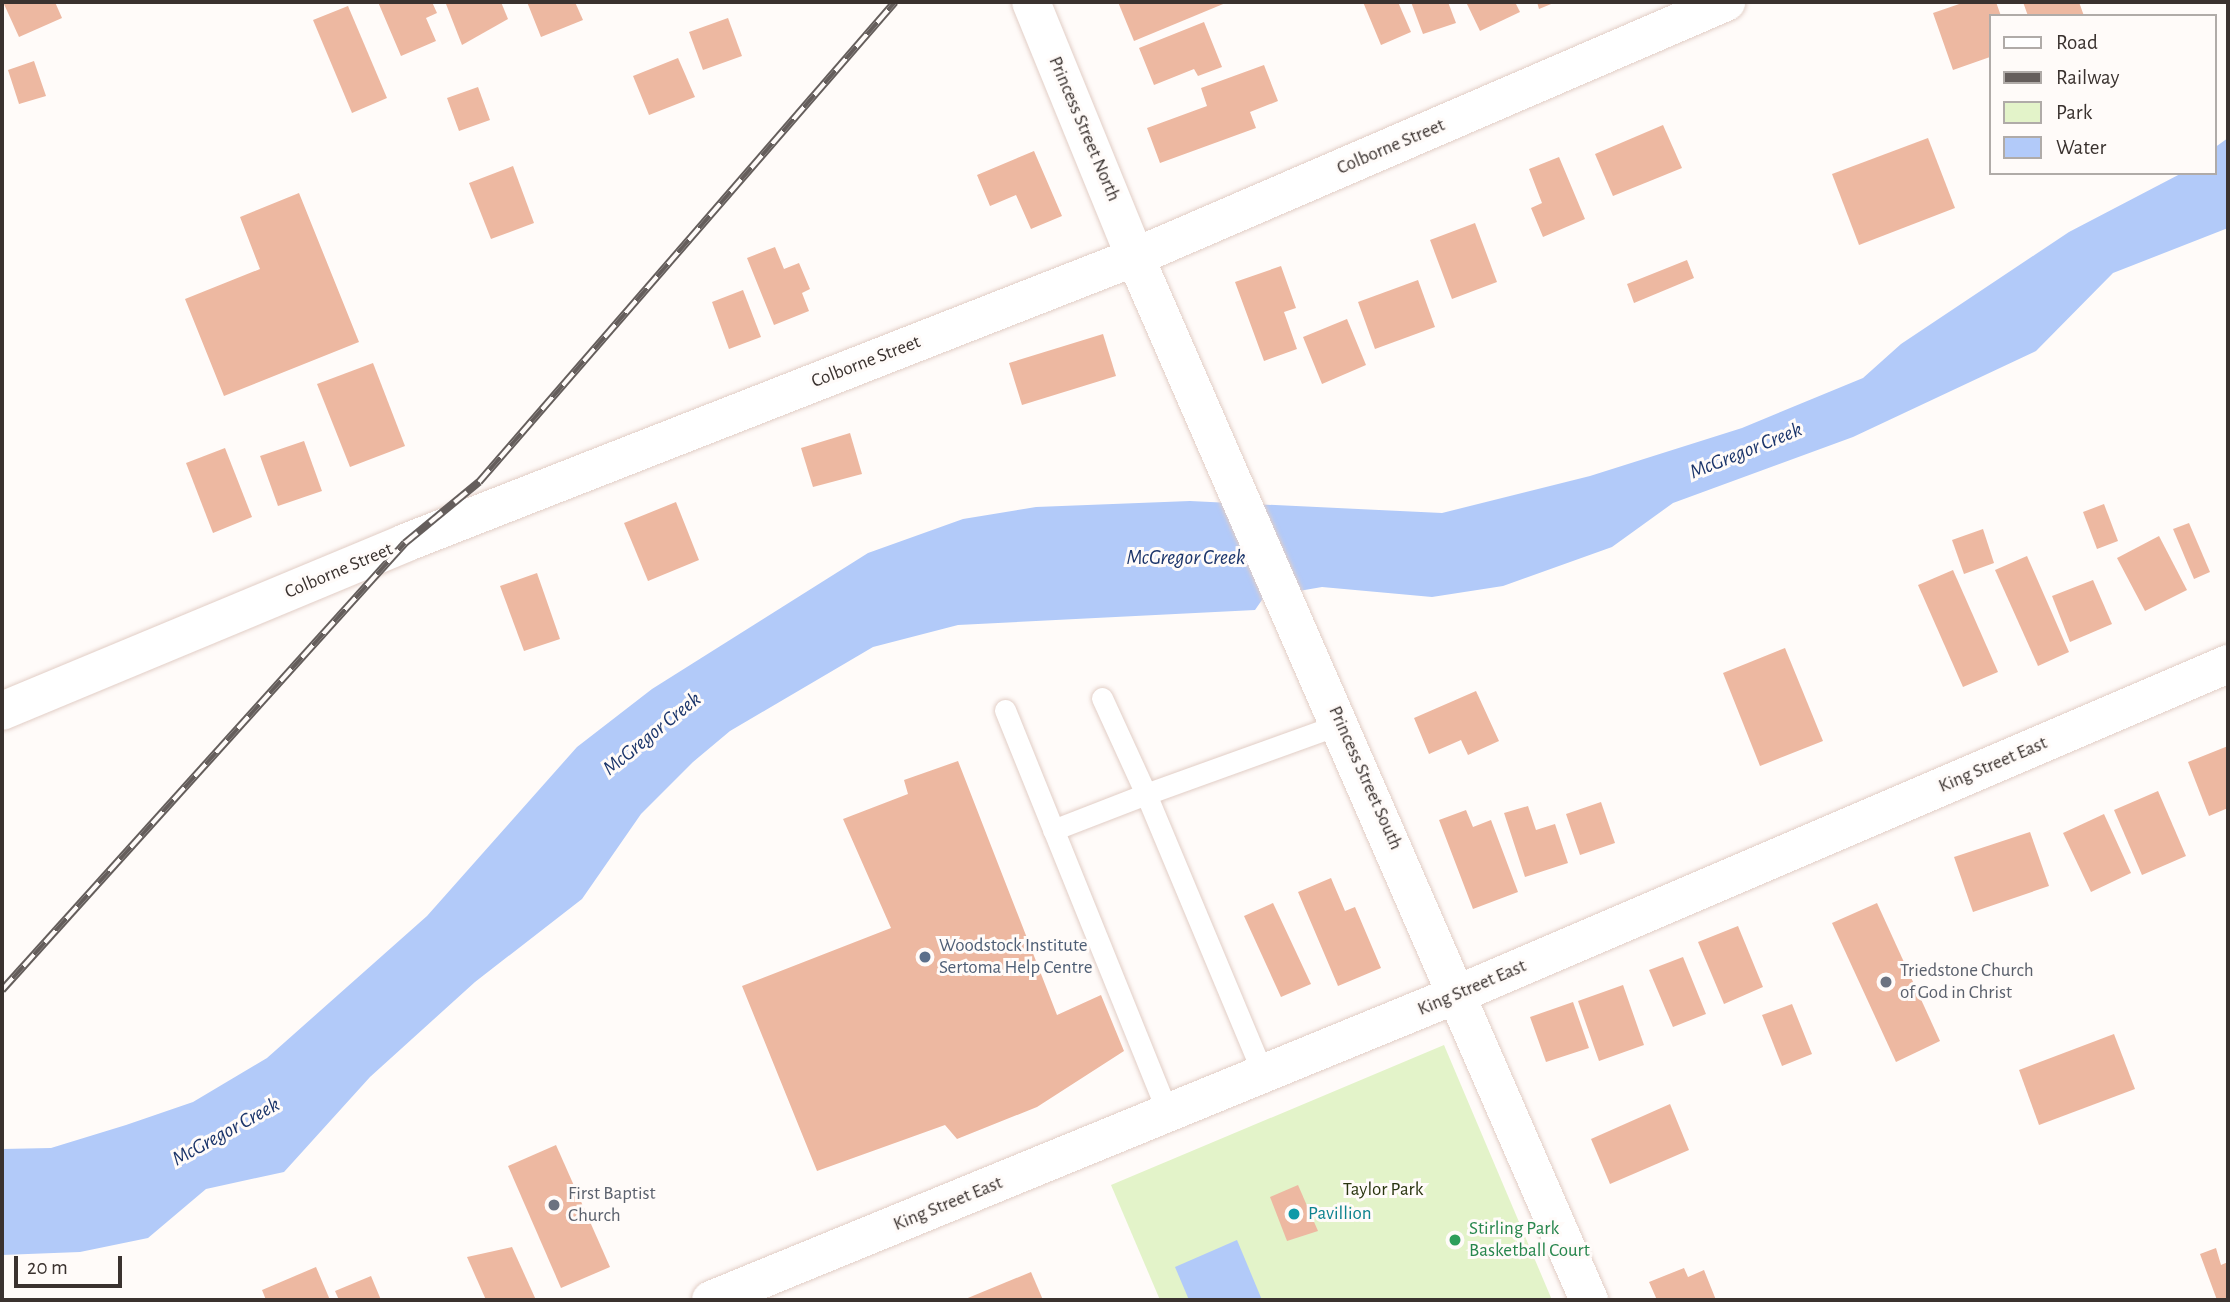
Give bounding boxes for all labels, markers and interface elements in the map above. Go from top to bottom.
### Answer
legend [1988,14,2216,175]
text: Road [2056,32,2098,53]
street label: Princess Street North [1043,53,1125,205]
text: Railway [2056,67,2119,88]
text: Park [2056,102,2092,123]
street label: Colborne Street [1334,114,1448,180]
text: Water [2056,137,2106,158]
street label: Colborne Street [808,331,924,393]
water label: McGregor Creek [1686,417,1806,485]
street label: Colborne Street [282,538,396,604]
water label: McGregor Creek [1126,545,1246,571]
water label: McGregor Creek [598,687,706,781]
street label: Princess Street South [1323,703,1407,853]
street label: King Street East [1935,732,2051,798]
place label: Woodstock Institute Sertoma Help Centre [939,935,1092,979]
marker: Woodstock Institute Sertoma Help Centre [917,949,933,965]
street label: King Street East [1414,955,1530,1021]
place label: Triedstone Church of God in Christ [1900,960,2034,1004]
marker: Triedstone Church of God in Christ [1878,974,1894,990]
water label: McGregor Creek [168,1092,284,1172]
street label: King Street East [890,1172,1006,1236]
park label: Taylor Park [1343,1179,1423,1201]
place label: First Baptist Church [568,1183,656,1227]
marker: First Baptist Church [546,1197,562,1213]
place label: Pavillion [1308,1203,1371,1225]
marker: Pavillion [1286,1206,1302,1222]
place label: Stirling Park Basketball Court [1469,1218,1590,1262]
marker: Stirling Park Basketball Court [1447,1232,1463,1248]
scale bar [18,1242,126,1286]
text: 20 m [27,1257,68,1278]

